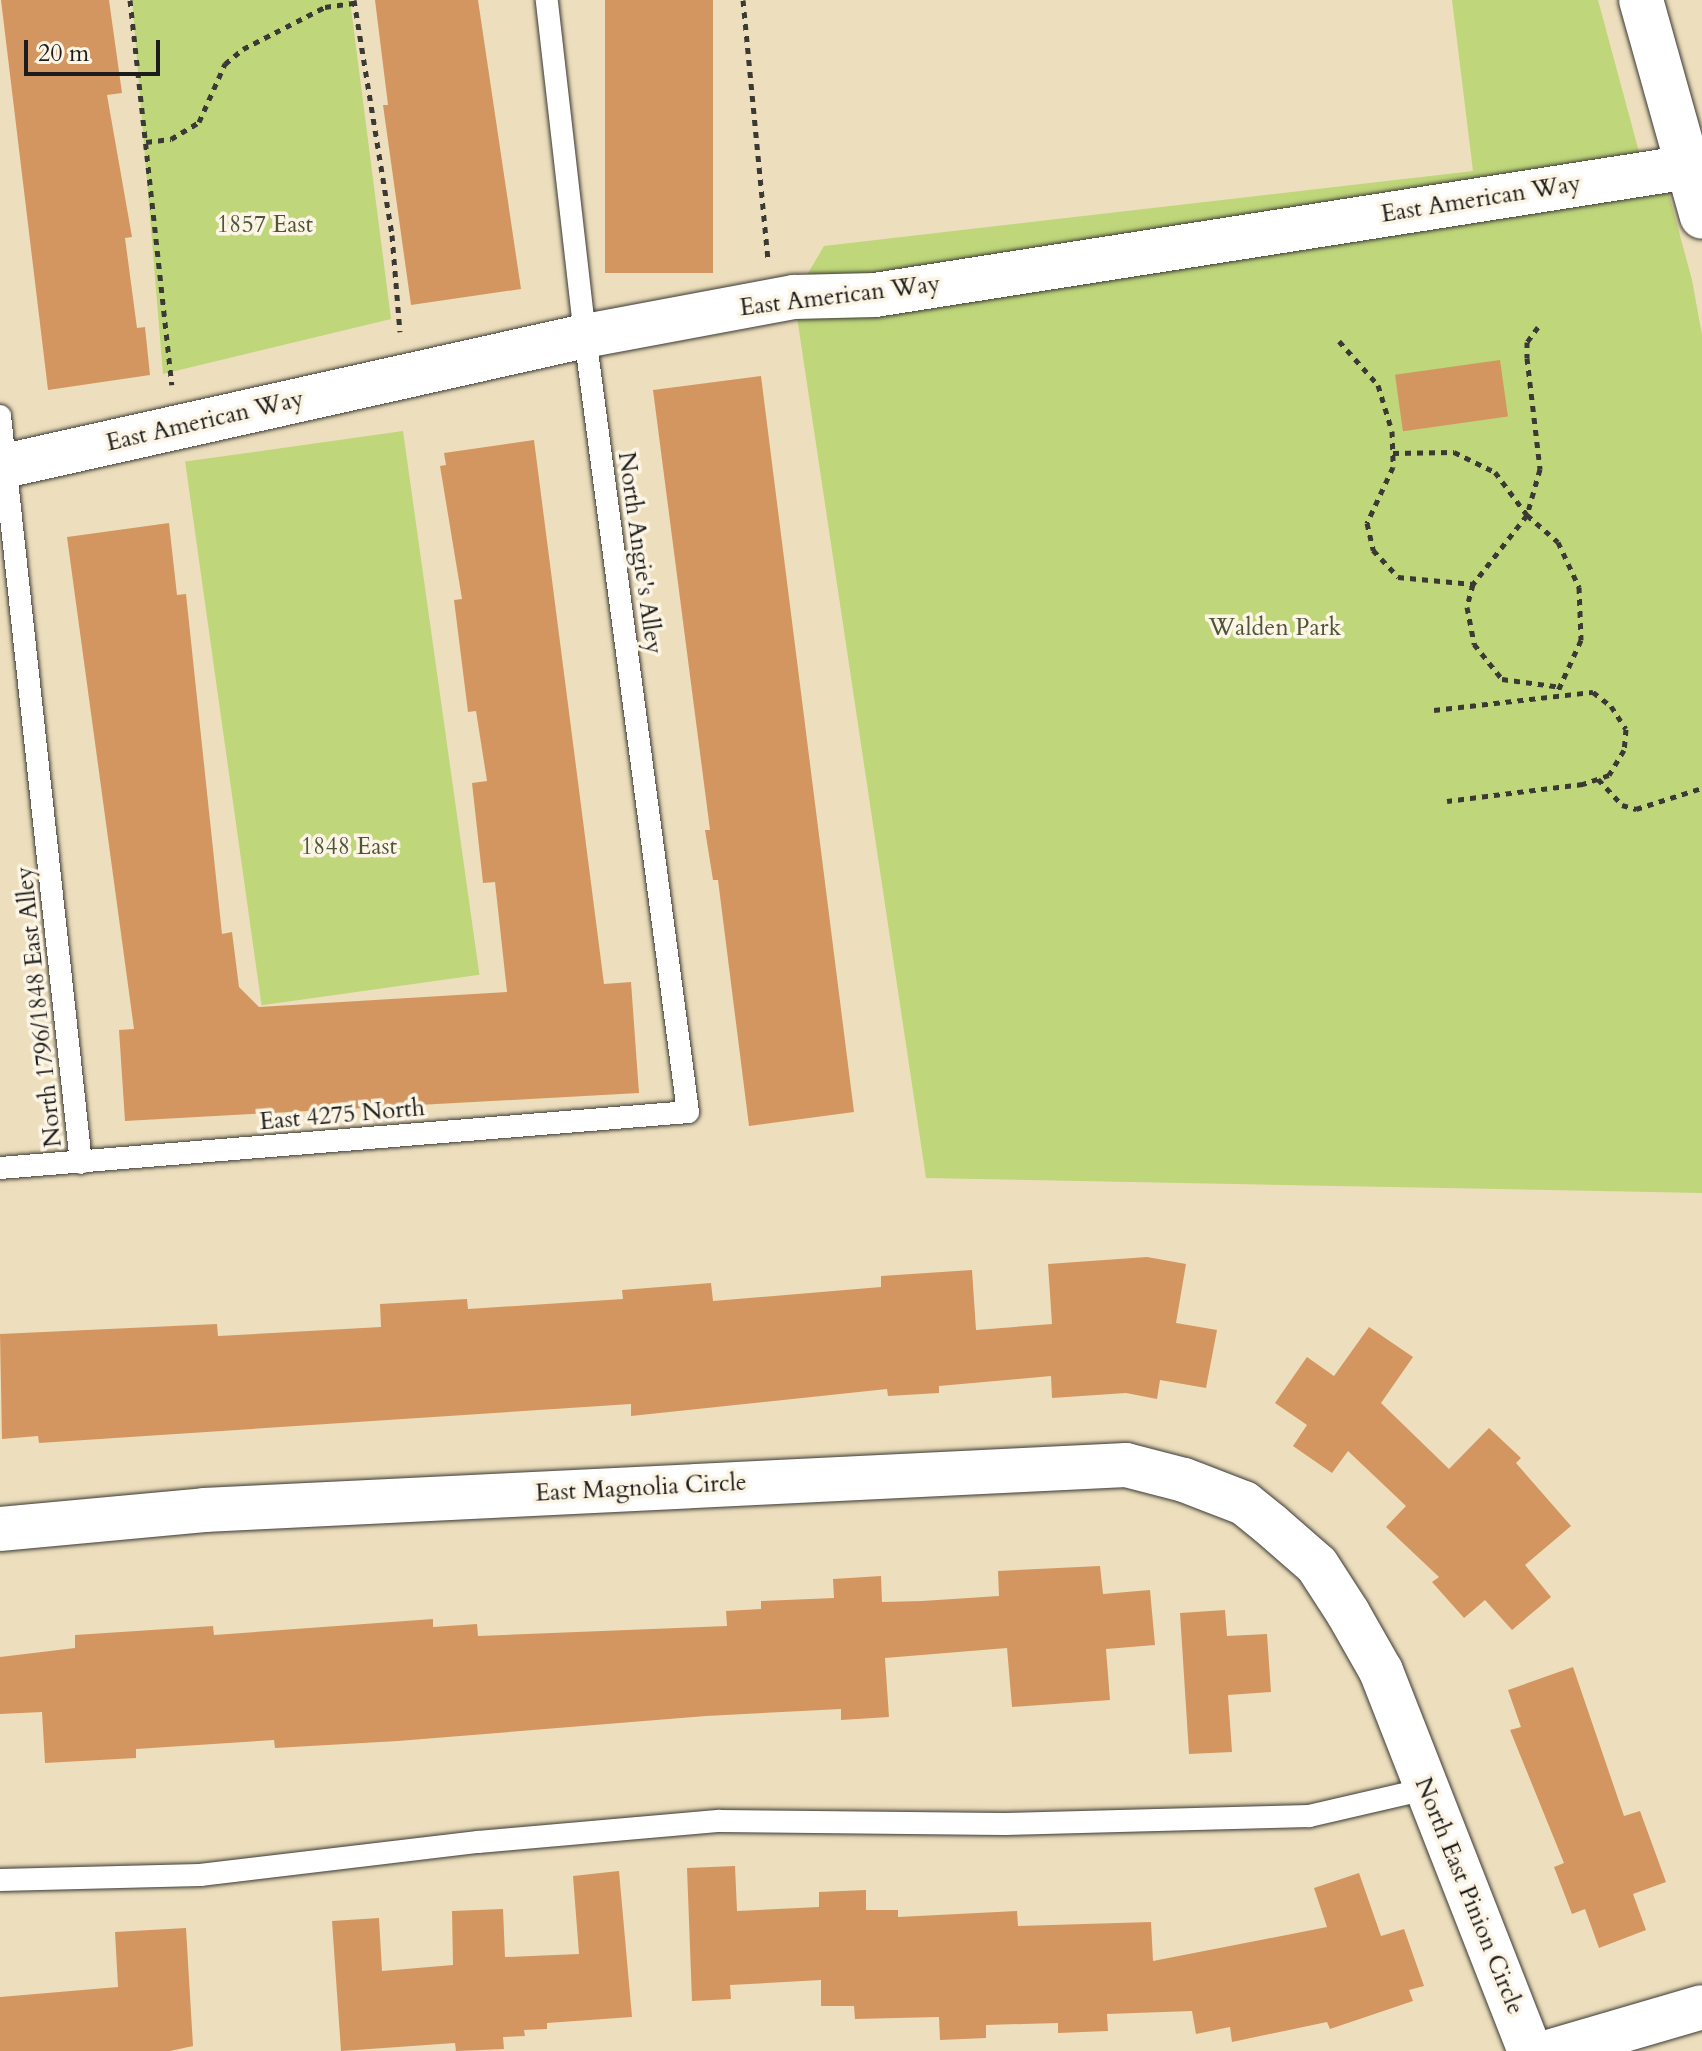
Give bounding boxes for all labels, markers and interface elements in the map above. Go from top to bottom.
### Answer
scale bar [28,24,164,74]
text: 20 m [38,37,89,70]
street label: East American Way [1379,169,1583,229]
park label: 1857 East [217,211,313,239]
street label: East American Way [738,269,942,323]
street label: East American Way [103,384,307,458]
street label: North Angie's Alley [612,450,668,656]
park label: Walden Park [1209,614,1341,642]
park label: 1848 East [301,833,397,861]
street label: North 1796/1848 East Alley [10,865,68,1149]
street label: East 4275 North [258,1093,426,1137]
street label: East Magnolia Circle [535,1468,747,1508]
street label: North East Pinion Circle [1408,1773,1530,2019]

